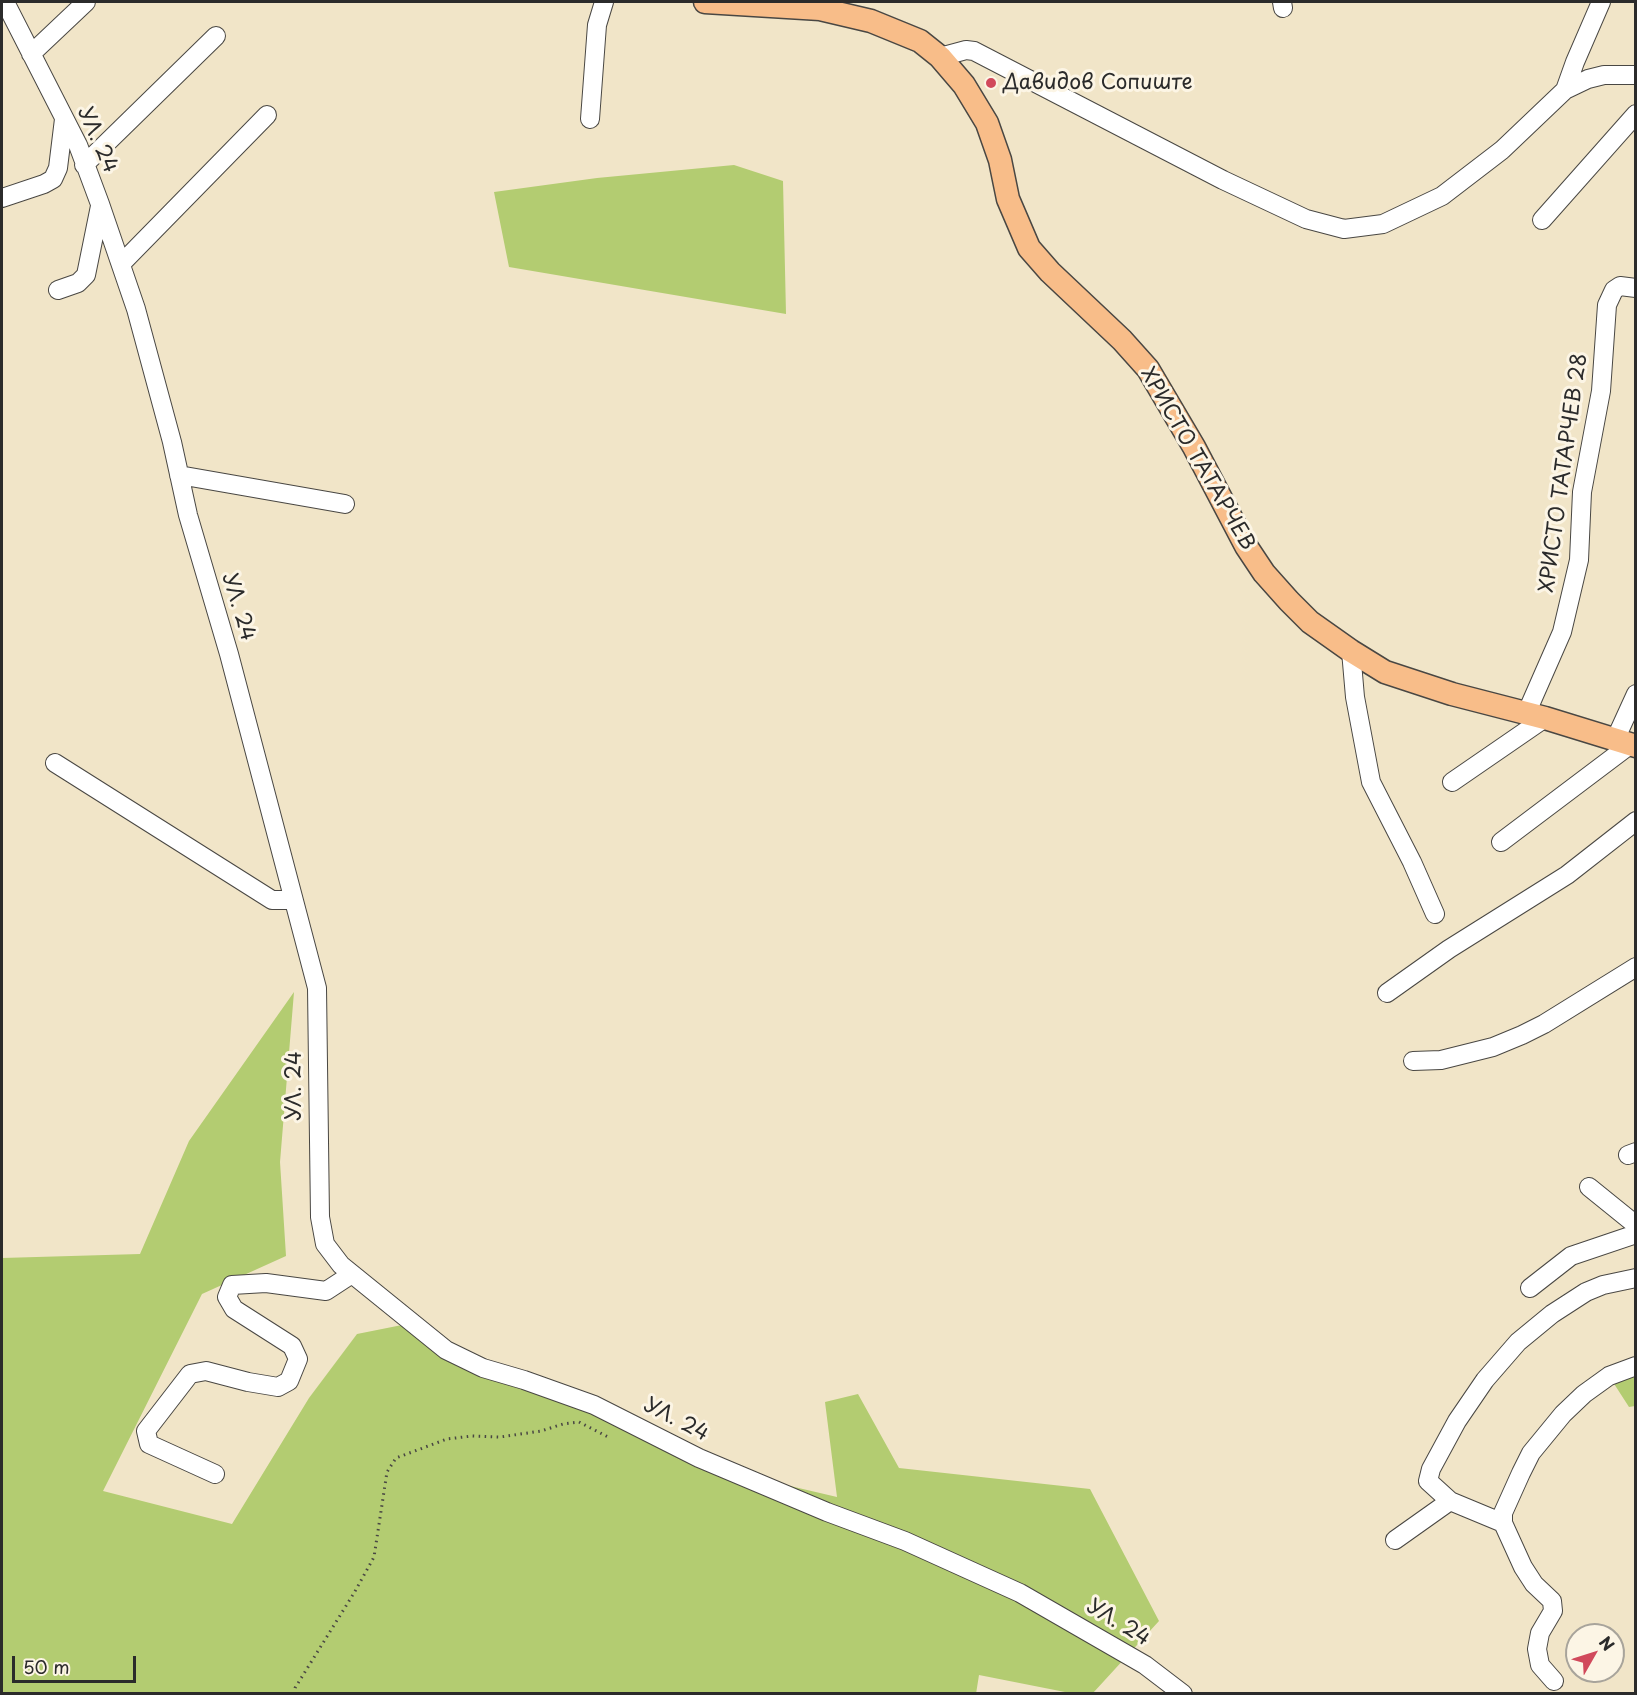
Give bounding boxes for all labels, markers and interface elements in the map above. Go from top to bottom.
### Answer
place label: Давидов Сопиште [1003,70,1193,96]
marker: Давидов Сопиште [984,76,998,90]
street label: УЛ. 24 [71,103,123,177]
street label: ХРИСТО ТАТАРЧЕВ 28 [1535,352,1593,594]
street label: ХРИСТО ТАТАРЧЕВ [1134,363,1260,555]
street label: УЛ. 24 [216,570,260,644]
street label: УЛ. 24 [282,1051,308,1121]
street label: УЛ. 24 [639,1393,713,1447]
street label: УЛ. 24 [1082,1594,1154,1652]
north arrow [1565,1623,1625,1683]
text: N [1594,1630,1621,1655]
scale bar [15,1644,140,1682]
text: 50 m [23,1653,70,1680]

